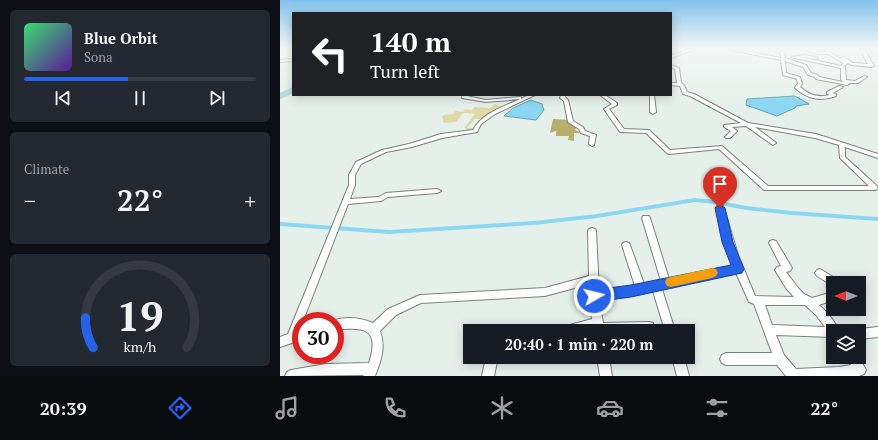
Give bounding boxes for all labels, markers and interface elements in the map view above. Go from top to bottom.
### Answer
text: 140 m [370,23,451,60]
text: Blue Orbit [84,28,158,48]
icon: left [304,28,356,80]
text: Sona [84,48,112,66]
text: Turn left [370,59,440,83]
icon: previous [52,87,74,109]
icon: pause [129,87,151,109]
icon: next [206,87,228,109]
text: Climate [24,160,69,178]
pin [703,167,737,208]
icon: arrive [709,173,731,195]
text: 22° [117,180,163,220]
text: − [24,186,36,215]
text: + [244,186,256,215]
position arrow [573,275,615,317]
north arrow [826,276,866,316]
map controls [826,276,866,364]
text: 19 [116,288,164,343]
speed limit sign: 30 [292,312,344,364]
button: layers [826,324,866,364]
text: 20:40 · 1 min · 220 m [505,334,653,354]
text: km/h [124,337,157,356]
icon: directions [166,394,194,422]
icon: music [273,394,301,422]
icon: phone [381,394,409,422]
icon: climate [488,394,516,422]
icon: car [596,394,624,422]
icon: filters [703,394,731,422]
text: 20:39 [40,396,87,420]
text: 22° [810,396,838,420]

